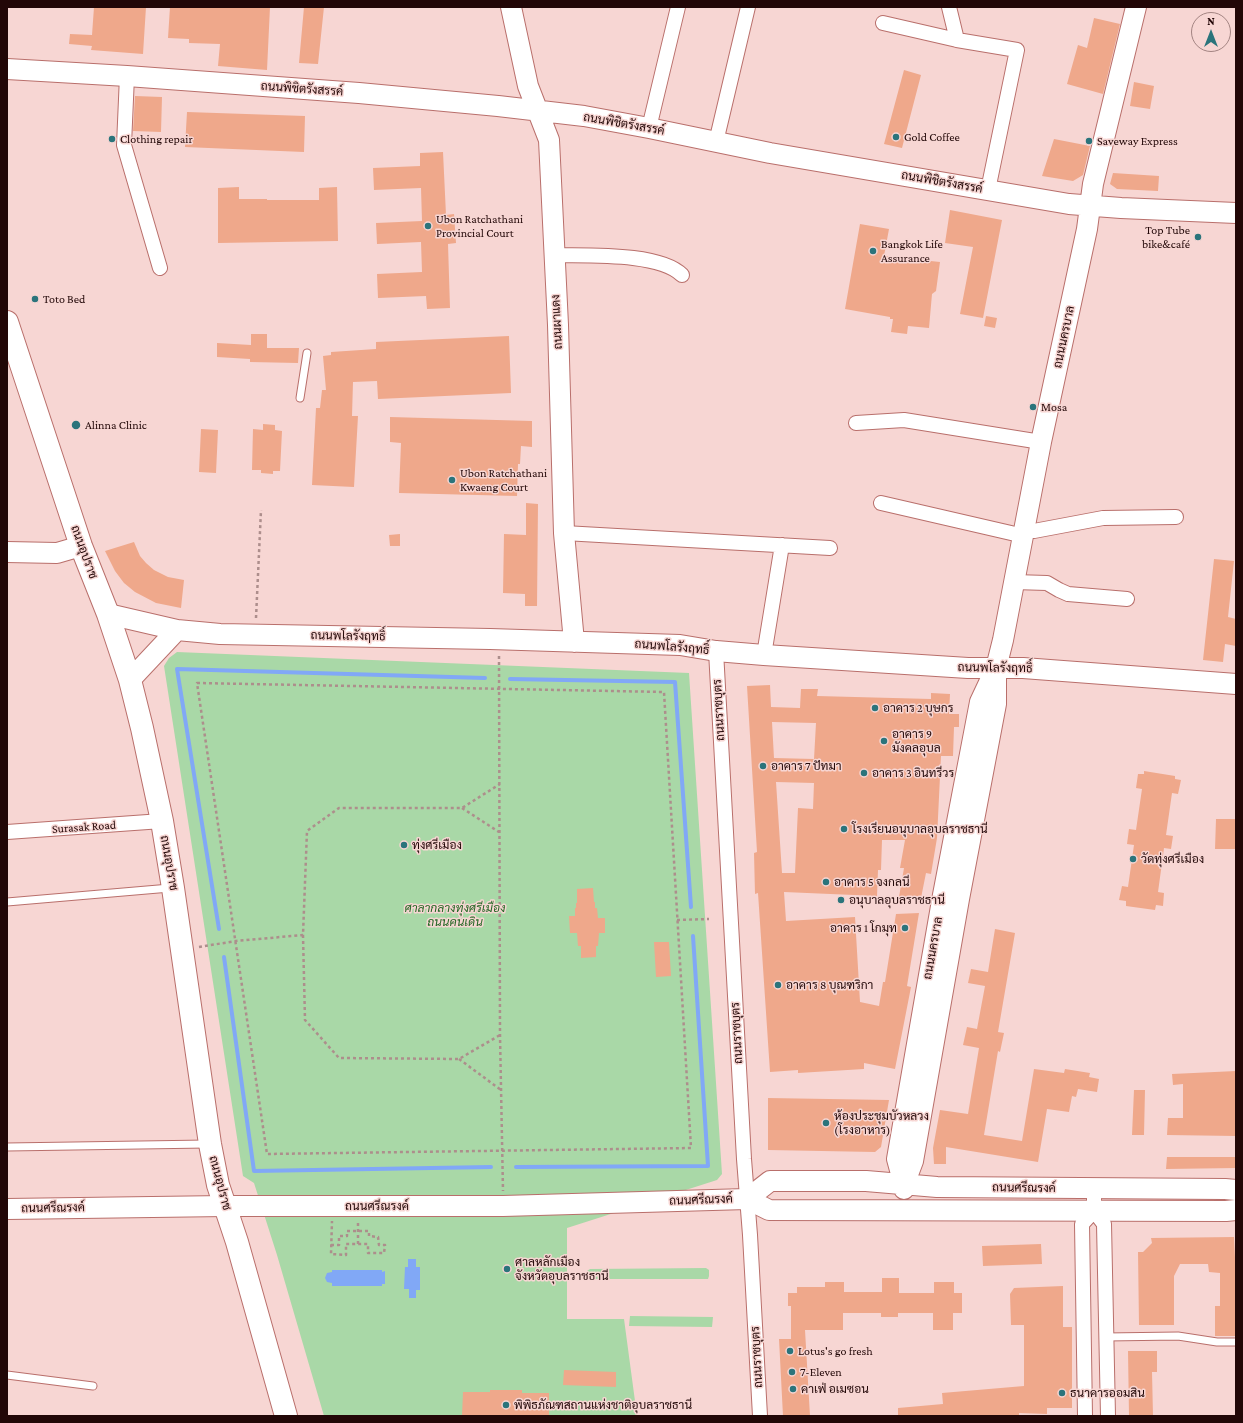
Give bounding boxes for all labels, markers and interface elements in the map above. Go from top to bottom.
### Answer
north arrow [1191,12,1231,52]
text: N [1207,15,1215,27]
street label: ถนนพิชิตรังสรรค์ [260,79,344,99]
street label: ถนนพิชิตรังสรรค์ [582,110,666,138]
place label: Gold Coffee [904,130,960,144]
place label: Clothing repair [120,132,193,146]
marker: Gold Coffee [891,132,901,142]
marker: Clothing repair [107,134,117,144]
place label: Saveway Express [1097,134,1178,148]
marker: Saveway Express [1084,136,1094,146]
street label: ถนนพิชิตรังสรรค์ [900,168,984,196]
place label: Ubon Ratchathani Provincial Court [436,212,523,240]
marker: Ubon Ratchathani Provincial Court [423,221,433,231]
place label: Top Tube bike&café [1142,223,1190,251]
marker: Top Tube bike&café [1193,232,1203,242]
place label: Bangkok Life Assurance [881,237,943,265]
marker: Bangkok Life Assurance [868,246,878,256]
place label: Toto Bed [43,292,85,306]
marker: Toto Bed [30,294,40,304]
street label: ถนนผาแดง [548,294,566,350]
street label: ถนนนครบาล [1050,304,1078,370]
place label: Mosa [1041,400,1067,414]
marker: Mosa [1028,402,1038,412]
place label: Alinna Clinic [85,418,147,432]
marker: Alinna Clinic [70,419,82,431]
place label: Ubon Ratchathani Kwaeng Court [460,466,547,494]
marker: Ubon Ratchathani Kwaeng Court [447,475,457,485]
street label: ถนนอุปราช [68,523,100,581]
street label: ถนนพโลรังฤทธิ์ [310,628,386,644]
street label: ถนนพโลรังฤทธิ์ [634,637,710,657]
street label: ถนนพโลรังฤทธิ์ [957,660,1033,676]
street label: ถนนราชบุตร [710,679,728,741]
place label: อาคาร 2 บุษกร [883,701,954,715]
marker: อาคาร 2 บุษกร [870,703,880,713]
place label: อาคาร 9 มังคลอุบล [892,727,941,755]
marker: อาคาร 9 มังคลอุบล [879,736,889,746]
place label: อาคาร 7 ปัทมา [771,759,842,773]
marker: อาคาร 7 ปัทมา [758,761,768,771]
place label: อาคาร 3 อินทรีวร [872,766,954,780]
marker: อาคาร 3 อินทรีวร [859,768,869,778]
street label: Surasak Road [52,818,116,836]
place label: โรงเรียนอนุบาลอุบลราชธานี [852,822,988,836]
marker: โรงเรียนอนุบาลอุบลราชธานี [839,824,849,834]
street label: ถนนอุปราช [157,834,181,892]
place label: ทุ่งศรีเมือง [412,838,462,852]
marker: ทุ่งศรีเมือง [399,840,409,850]
place label: วัดทุ่งศรีเมือง [1141,852,1204,866]
marker: วัดทุ่งศรีเมือง [1128,854,1138,864]
place label: อาคาร 5 จงกลนี [834,875,910,889]
marker: อาคาร 5 จงกลนี [821,877,831,887]
place label: อนุบาลอุบลราชธานี [849,893,945,907]
marker: อนุบาลอุบลราชธานี [836,895,846,905]
park label: ศาลากลางทุ่งศรีเมือง ถนนคนเดิน [405,901,505,929]
street label: ถนนนครบาล [920,915,946,981]
place label: อาคาร 1 โกมุท [830,921,897,935]
marker: อาคาร 1 โกมุท [900,923,910,933]
place label: อาคาร 8 บุณฑริกา [786,978,873,992]
marker: อาคาร 8 บุณฑริกา [773,980,783,990]
street label: ถนนราชบุตร [728,1002,746,1064]
place label: ห้องประชุมบัวหลวง (โรงอาหาร) [834,1109,929,1137]
marker: ห้องประชุมบัวหลวง (โรงอาหาร) [821,1118,831,1128]
street label: ถนนอุปราช [206,1154,234,1212]
street label: ถนนศรีณรงค์ [992,1180,1056,1196]
street label: ถนนศรีณรงค์ [669,1192,733,1208]
street label: ถนนศรีณรงค์ [345,1199,409,1213]
street label: ถนนศรีณรงค์ [21,1200,85,1216]
place label: ศาลหลักเมือง จังหวัดอุบลราชธานี [515,1255,609,1283]
marker: ศาลหลักเมือง จังหวัดอุบลราชธานี [502,1264,512,1274]
street label: ถนนราชบุตร [748,1326,766,1388]
place label: Lotus's go fresh [798,1344,873,1358]
marker: Lotus's go fresh [785,1346,795,1356]
place label: 7-Eleven [800,1365,842,1379]
marker: 7-Eleven [787,1367,797,1377]
place label: คาเฟ่ อเมซอน [801,1382,869,1396]
marker: คาเฟ่ อเมซอน [788,1384,798,1394]
place label: ธนาคารออมสิน [1070,1386,1145,1400]
marker: ธนาคารออมสิน [1057,1388,1067,1398]
place label: พิพิธภัณฑสถานแห่งชาติอุบลราชธานี [514,1398,692,1412]
marker: พิพิธภัณฑสถานแห่งชาติอุบลราชธานี [501,1400,511,1410]

